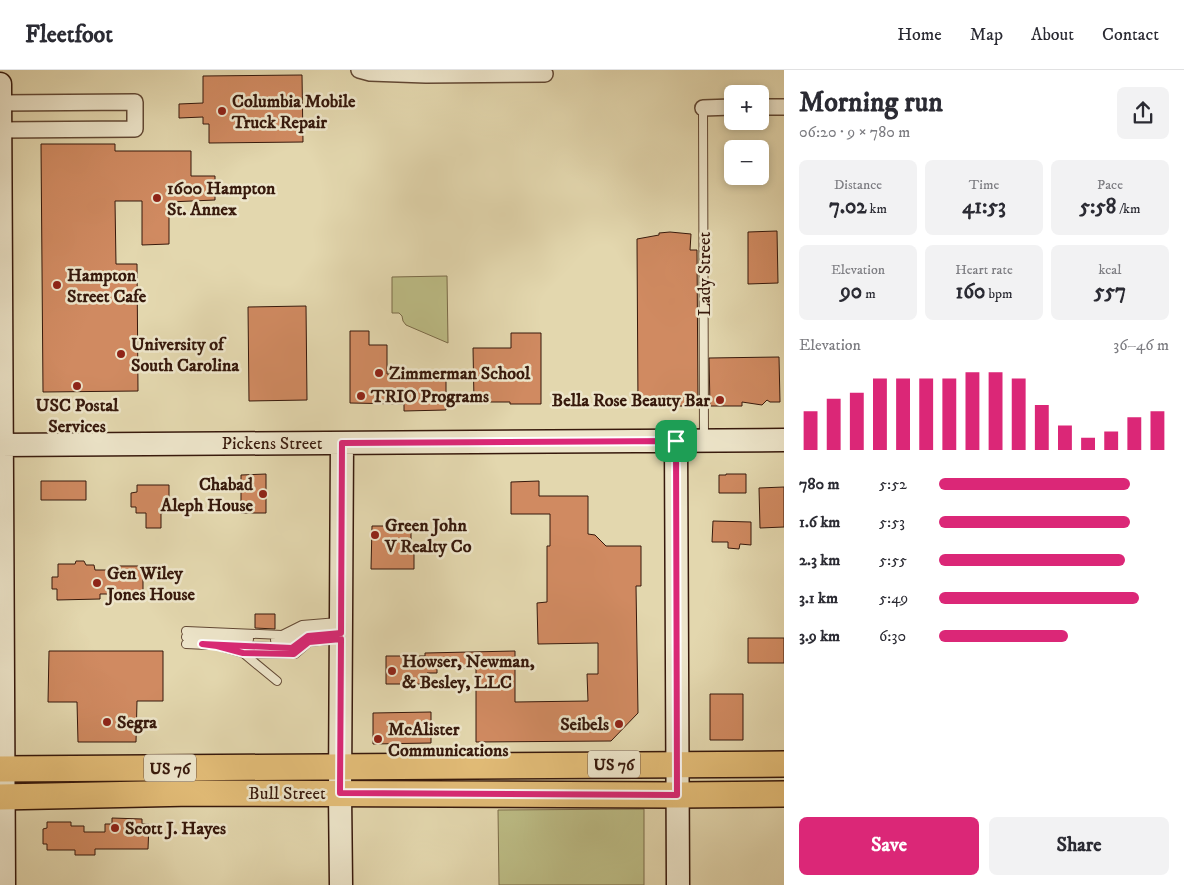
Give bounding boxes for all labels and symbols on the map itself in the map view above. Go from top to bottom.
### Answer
place label: Columbia Mobile Truck Repair [231,91,356,134]
marker: Columbia Mobile Truck Repair [216,105,228,117]
place label: 1600 Hampton St. Annex [167,178,276,221]
marker: 1600 Hampton St. Annex [151,192,163,204]
street label: Lady Street [694,232,716,316]
place label: Hampton Street Cafe [67,265,147,308]
marker: Hampton Street Cafe [51,279,63,291]
place label: University of South Carolina [131,334,239,377]
marker: University of South Carolina [115,348,127,360]
place label: Zimmerman School [389,363,531,385]
marker: Zimmerman School [373,367,385,379]
marker: USC Postal Services [71,380,83,392]
place label: TRIO Programs [370,386,489,408]
marker: TRIO Programs [355,390,367,402]
place label: Bella Rose Beauty Bar [552,390,710,412]
marker: Bella Rose Beauty Bar [714,394,726,406]
place label: USC Postal Services [36,395,119,438]
pin [655,420,697,462]
street label: Pickens Street [222,433,323,455]
place label: Chabad Aleph House [160,474,254,517]
marker: Chabad Aleph House [257,488,269,500]
place label: Green John V Realty Co [384,515,472,558]
marker: Green John V Realty Co [369,529,381,541]
place label: Gen Wiley Jones House [105,563,196,606]
marker: Gen Wiley Jones House [91,577,103,589]
place label: Howser, Newman, & Besley, LLC [402,651,535,694]
marker: Howser, Newman, & Besley, LLC [386,665,398,677]
place label: Segra [117,712,157,734]
place label: Seibels [560,714,609,736]
marker: Segra [101,716,113,728]
marker: Seibels [613,718,625,730]
place label: McAlister Communications [388,719,508,762]
marker: McAlister Communications [372,733,384,745]
road number: US 76 [588,751,640,778]
road number: US 76 [144,754,196,781]
street label: Bull Street [248,783,326,805]
place label: Scott J. Hayes [125,818,226,840]
marker: Scott J. Hayes [109,822,121,834]

